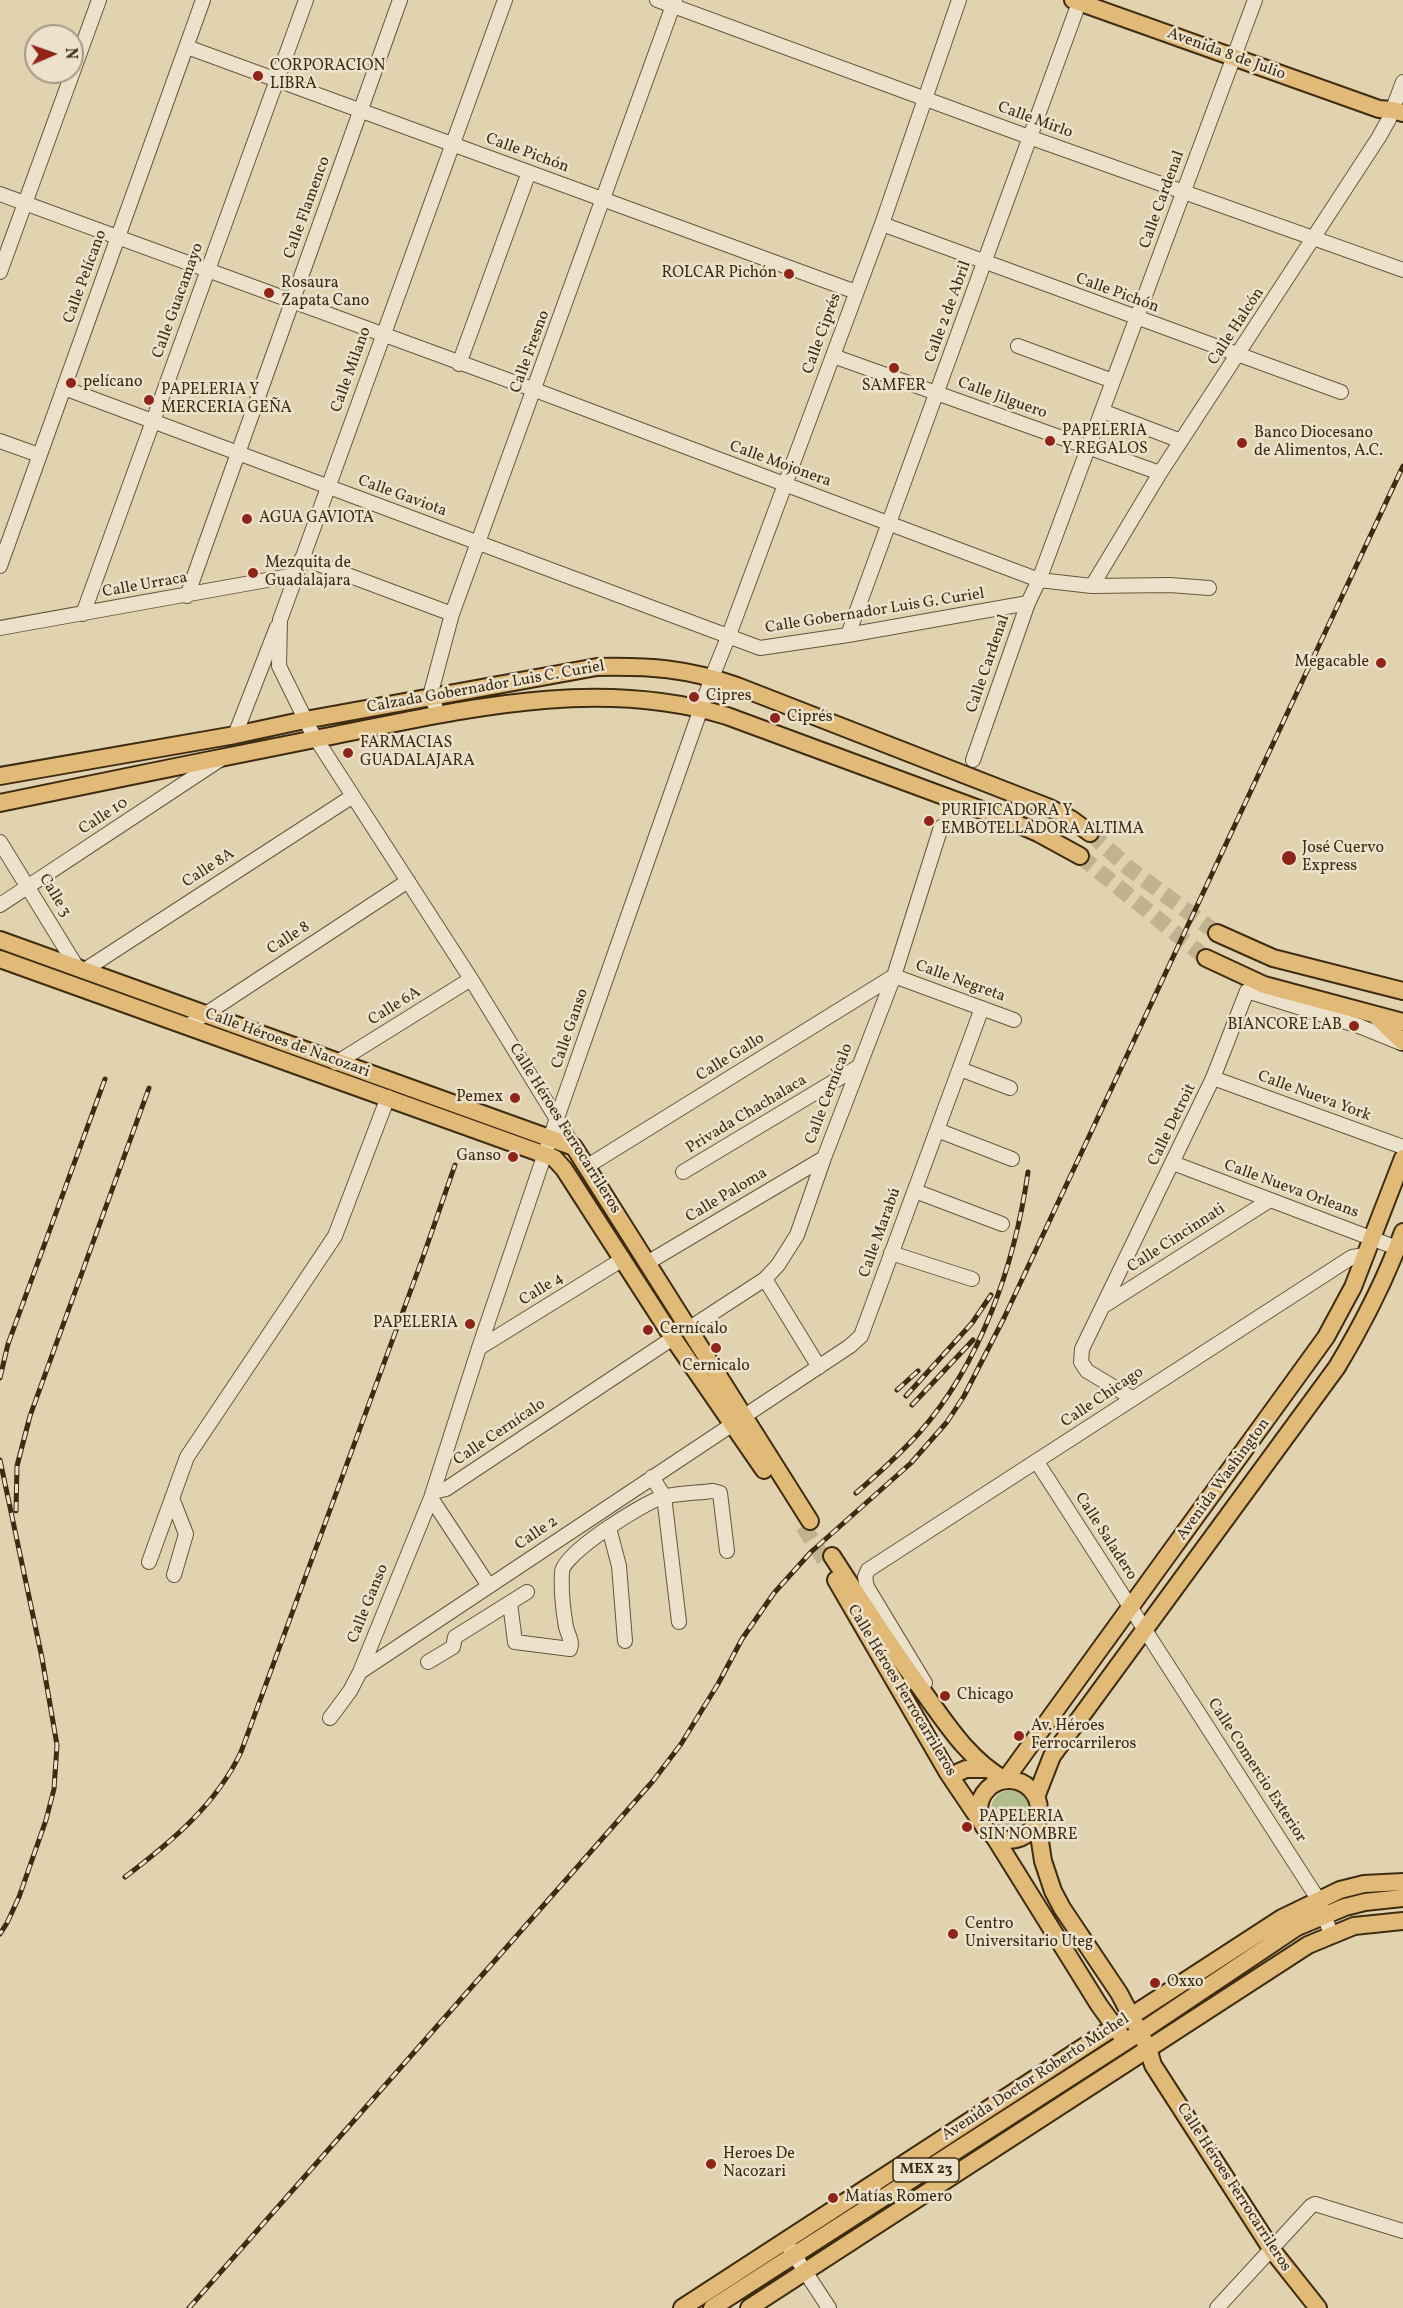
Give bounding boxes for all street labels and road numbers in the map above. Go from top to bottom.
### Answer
street label: Avenida 8 de Julio [1164,25,1288,85]
street label: Calle Mirlo [995,99,1075,143]
street label: Calle Pichón [483,130,571,178]
street label: Calle Cardenal [1136,148,1190,252]
street label: Calle Flamenco [281,154,335,262]
street label: Calle Pelícano [60,228,112,326]
street label: Calle Guacamayo [149,241,209,361]
street label: Calle 2 de Abril [922,259,976,365]
street label: Calle Pichón [1073,270,1161,318]
street label: Calle Halcón [1205,285,1269,369]
street label: Calle Ciprés [800,291,846,377]
street label: Calle Fresno [507,308,555,396]
street label: Calle Milano [328,325,376,415]
street label: Calle Jilguero [955,374,1049,424]
street label: Calle Mojonera [727,438,833,492]
street label: Calle Gaviota [355,472,449,522]
street label: Calle Urraca [101,569,189,603]
street label: Calle Gobernador Luis G. Curiel [764,585,986,639]
street label: Calle Cardenal [963,612,1015,716]
street label: Calzada Gobernador Luis C. Curiel [366,658,606,718]
street label: Calle 10 [76,794,132,840]
street label: Calle 8A [179,845,239,893]
street label: Calle 3 [34,871,74,921]
street label: Calle 8 [264,918,314,960]
street label: Calle Negreta [912,957,1008,1007]
street label: Calle 6A [365,983,425,1031]
street label: Calle Ganso [548,986,594,1072]
street label: Calle Héroes de Nacozari [202,1005,372,1083]
street label: Calle Gallo [693,1030,769,1086]
street label: Calle Héroes Ferrocarrileros [504,1041,624,1217]
street label: Calle Cernícalo [802,1041,858,1147]
street label: Calle Nueva York [1255,1068,1373,1126]
street label: Privada Chachalaca [683,1071,811,1159]
street label: Calle Detroit [1145,1081,1201,1169]
street label: Calle Nueva Orleans [1221,1157,1361,1223]
street label: Calle Paloma [683,1164,771,1228]
street label: Calle Marabú [856,1186,906,1280]
street label: Calle Cincinnati [1124,1200,1230,1278]
street label: Calle 4 [516,1269,568,1311]
street label: Calle Chicago [1058,1363,1148,1433]
street label: Calle Cernícalo [451,1395,549,1471]
street label: Avenida Washington [1173,1415,1275,1545]
street label: Calle Saladero [1070,1490,1140,1584]
street label: Calle 2 [512,1513,562,1555]
street label: Calle Ganso [344,1562,394,1646]
street label: Calle Héroes Ferrocarrileros [842,1602,960,1780]
street label: Calle Comercio Exterior [1202,1695,1310,1847]
street label: Avenida Doctor Roberto Michel [939,2010,1133,2146]
street label: Calle Héroes Ferrocarrileros [1171,2100,1295,2276]
road number: MEX 23 [893,2158,959,2182]

